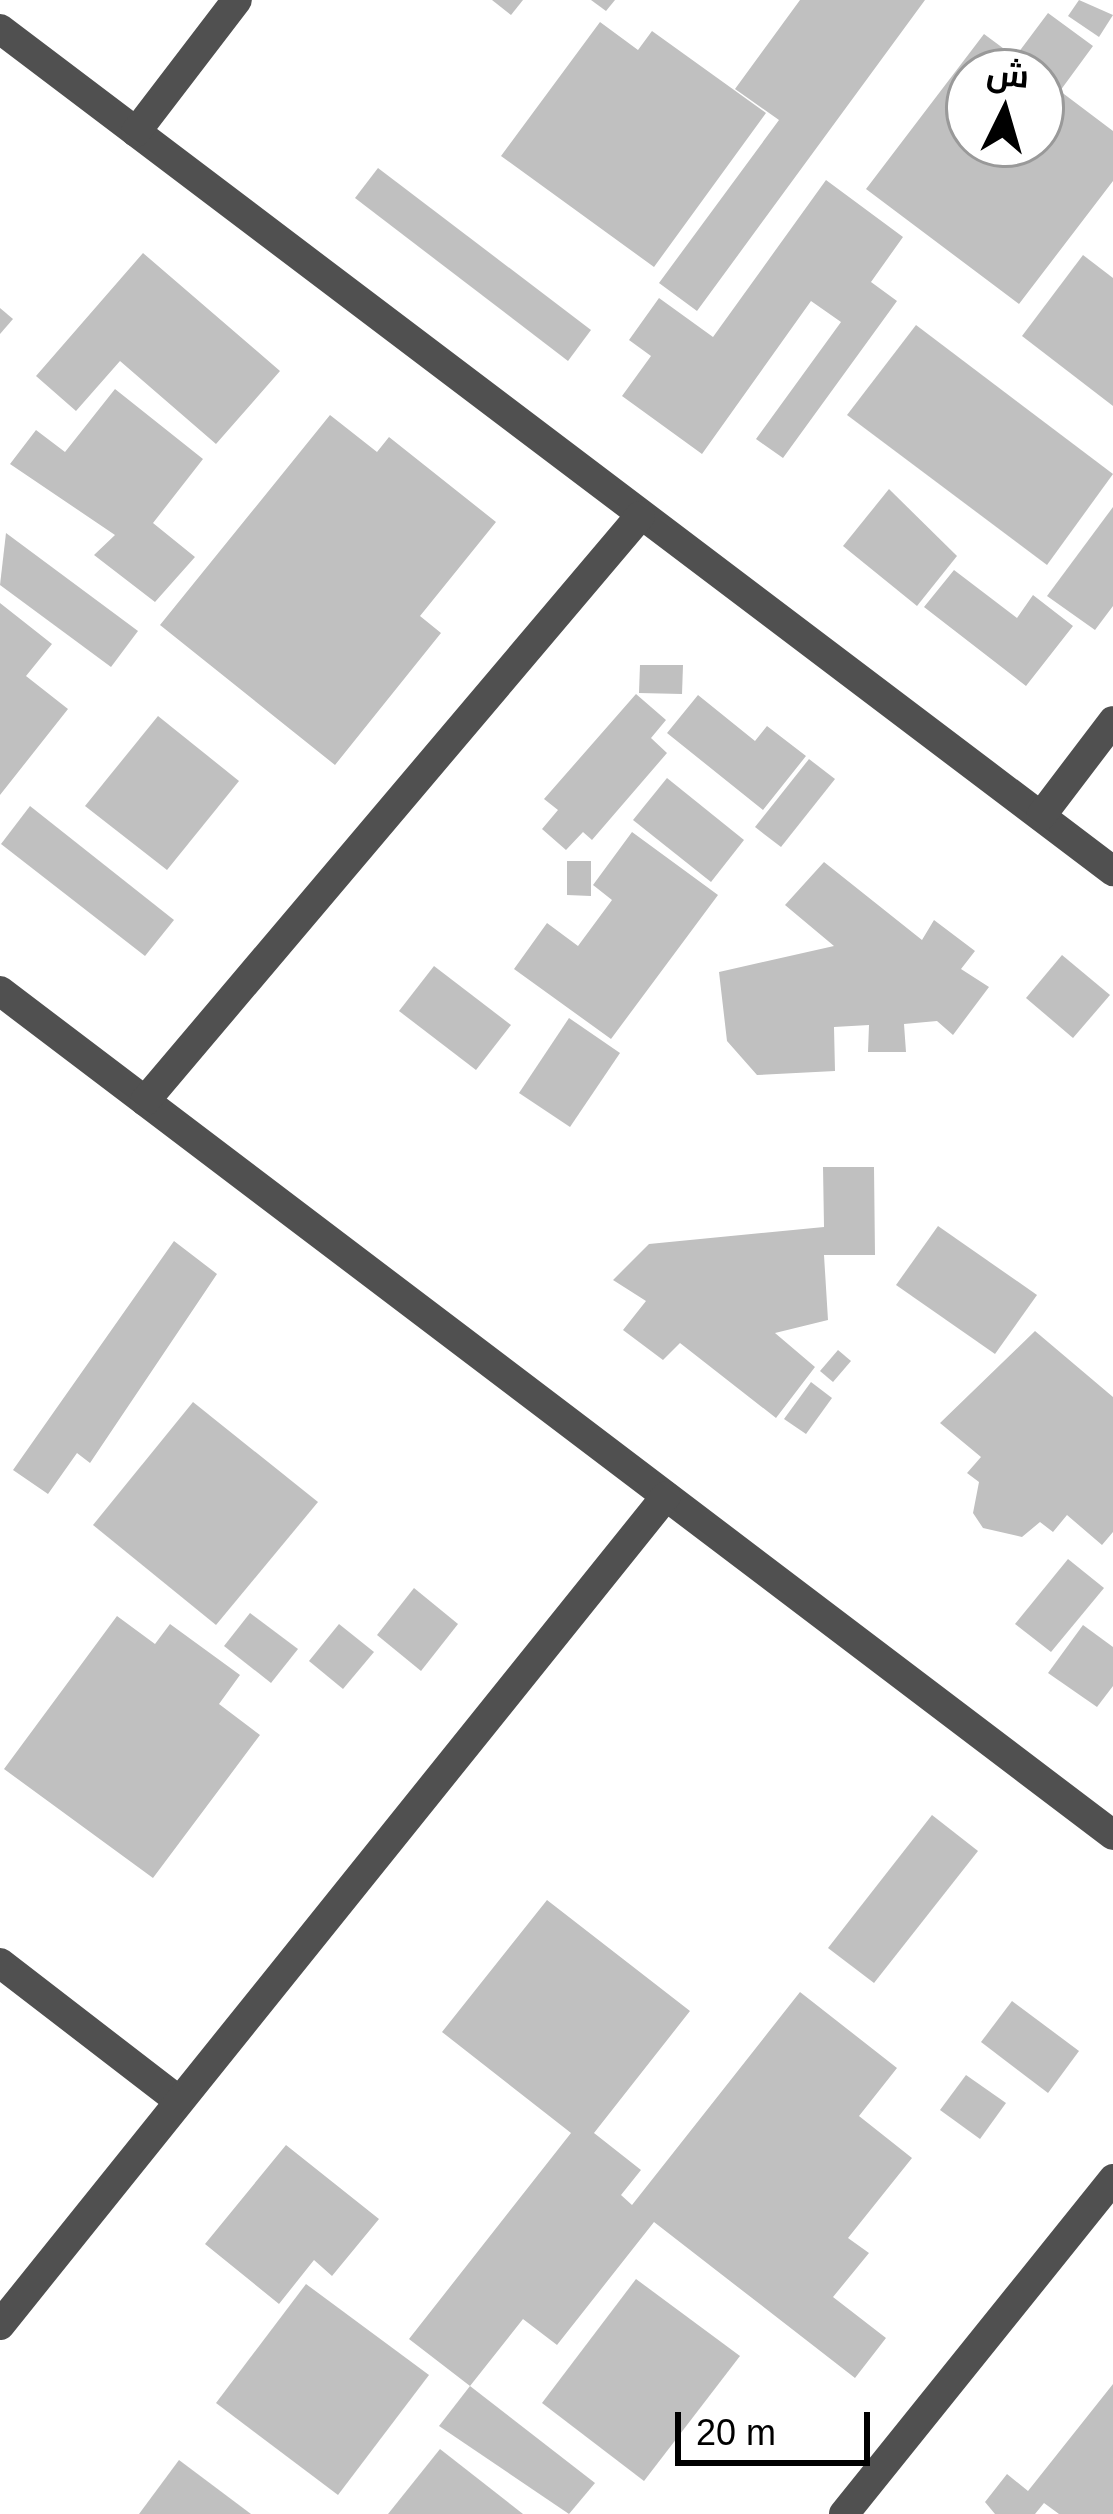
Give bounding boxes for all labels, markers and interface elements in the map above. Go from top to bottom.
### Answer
north arrow [945,48,1065,168]
text: ش [985,54,1031,95]
scale bar [681,2388,876,2462]
text: 20 m [696,2412,776,2453]

